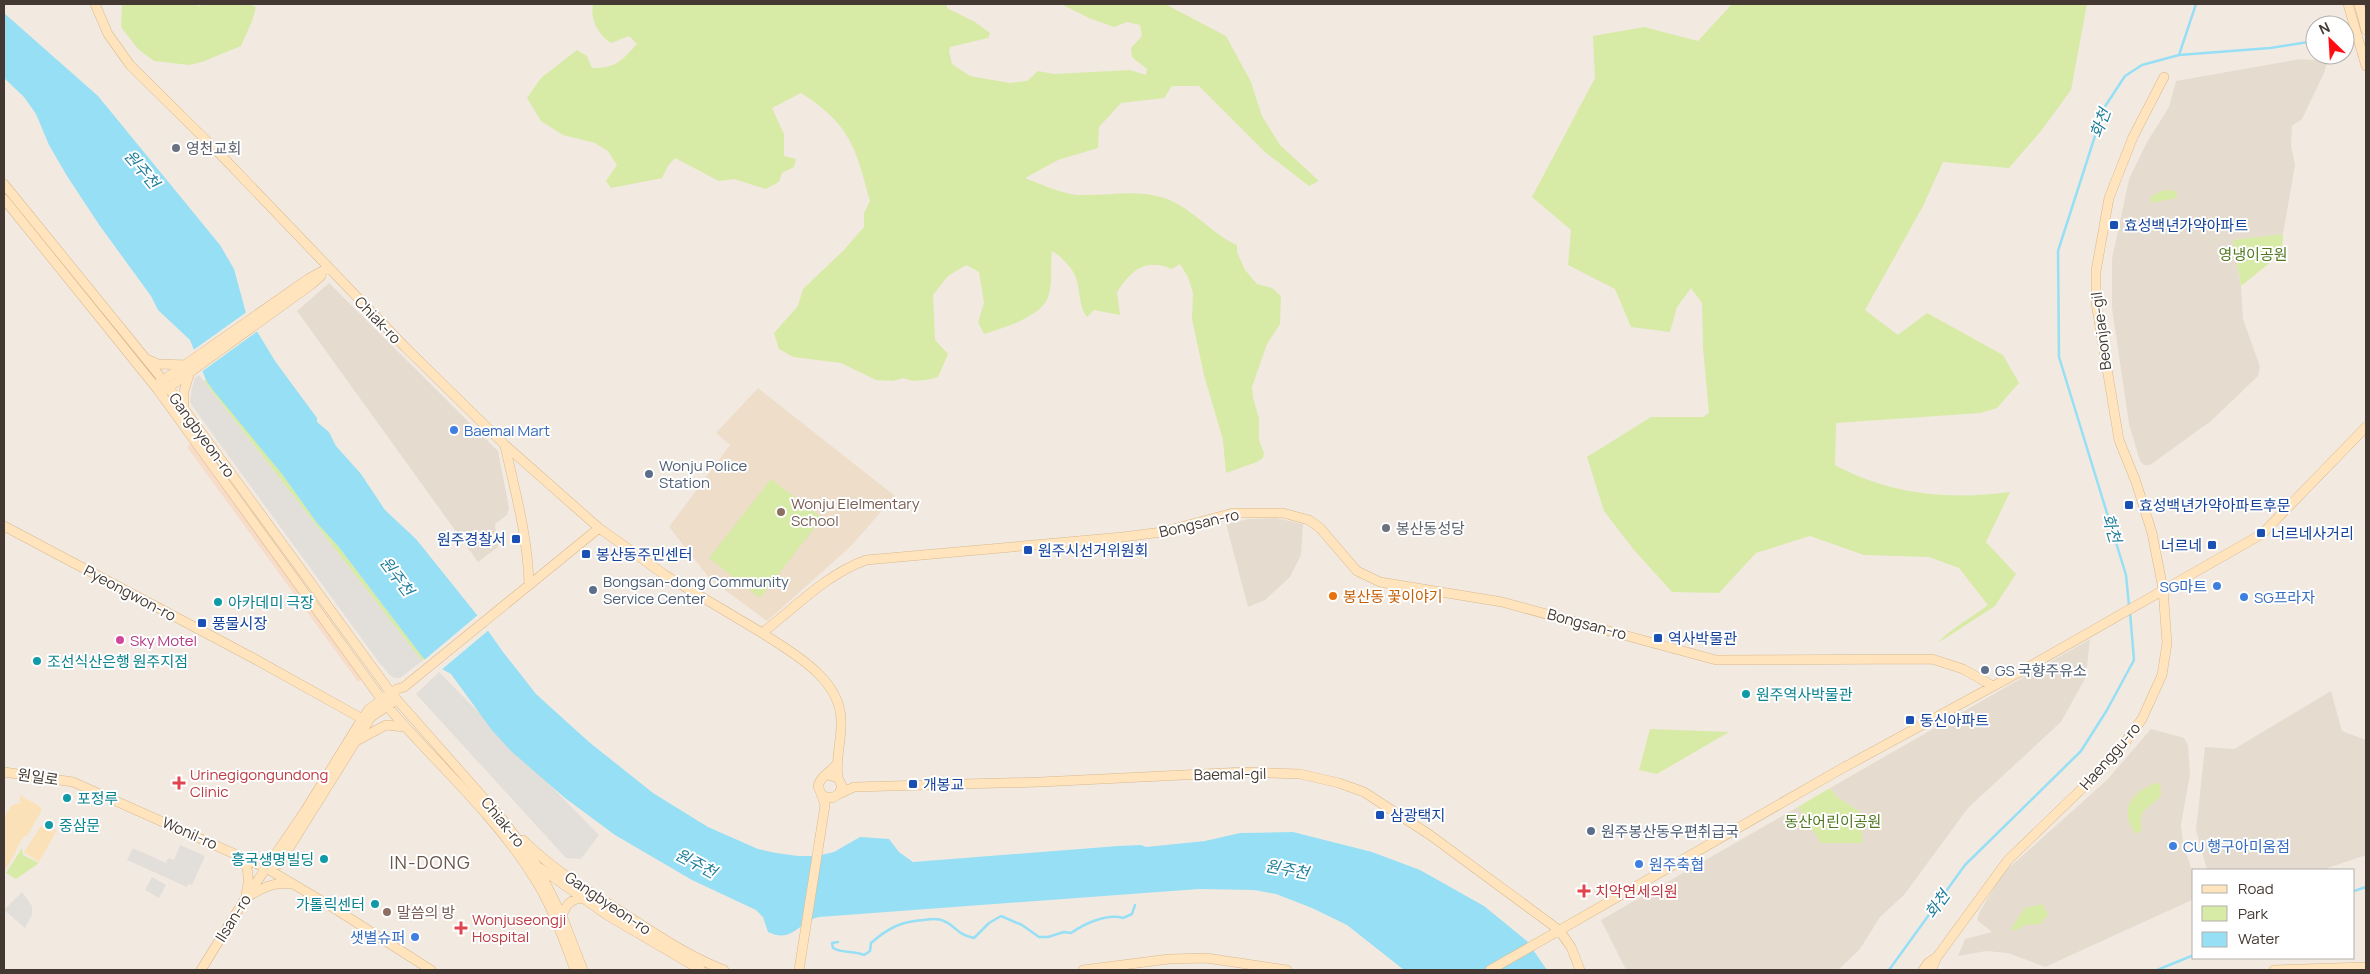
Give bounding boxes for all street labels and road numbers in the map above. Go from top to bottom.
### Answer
street label: Beonjae-gil [2086,291,2116,371]
street label: Chiak-ro [350,292,406,349]
street label: Gangbyeon-ro [164,388,240,482]
street label: Bongsan-ro [1157,504,1241,542]
street label: Pyeongwon-ro [80,560,180,626]
street label: Bongsan-ro [1545,603,1629,645]
street label: Haenggu-ro [2075,718,2145,794]
street label: Baemal-gil [1193,763,1267,785]
street label: 원일로 [16,764,60,790]
street label: Chiak-ro [476,793,530,852]
street label: Wonil-ro [159,812,221,855]
street label: Gangbyeon-ro [561,866,655,940]
street label: Ilsan-ro [210,890,256,946]

